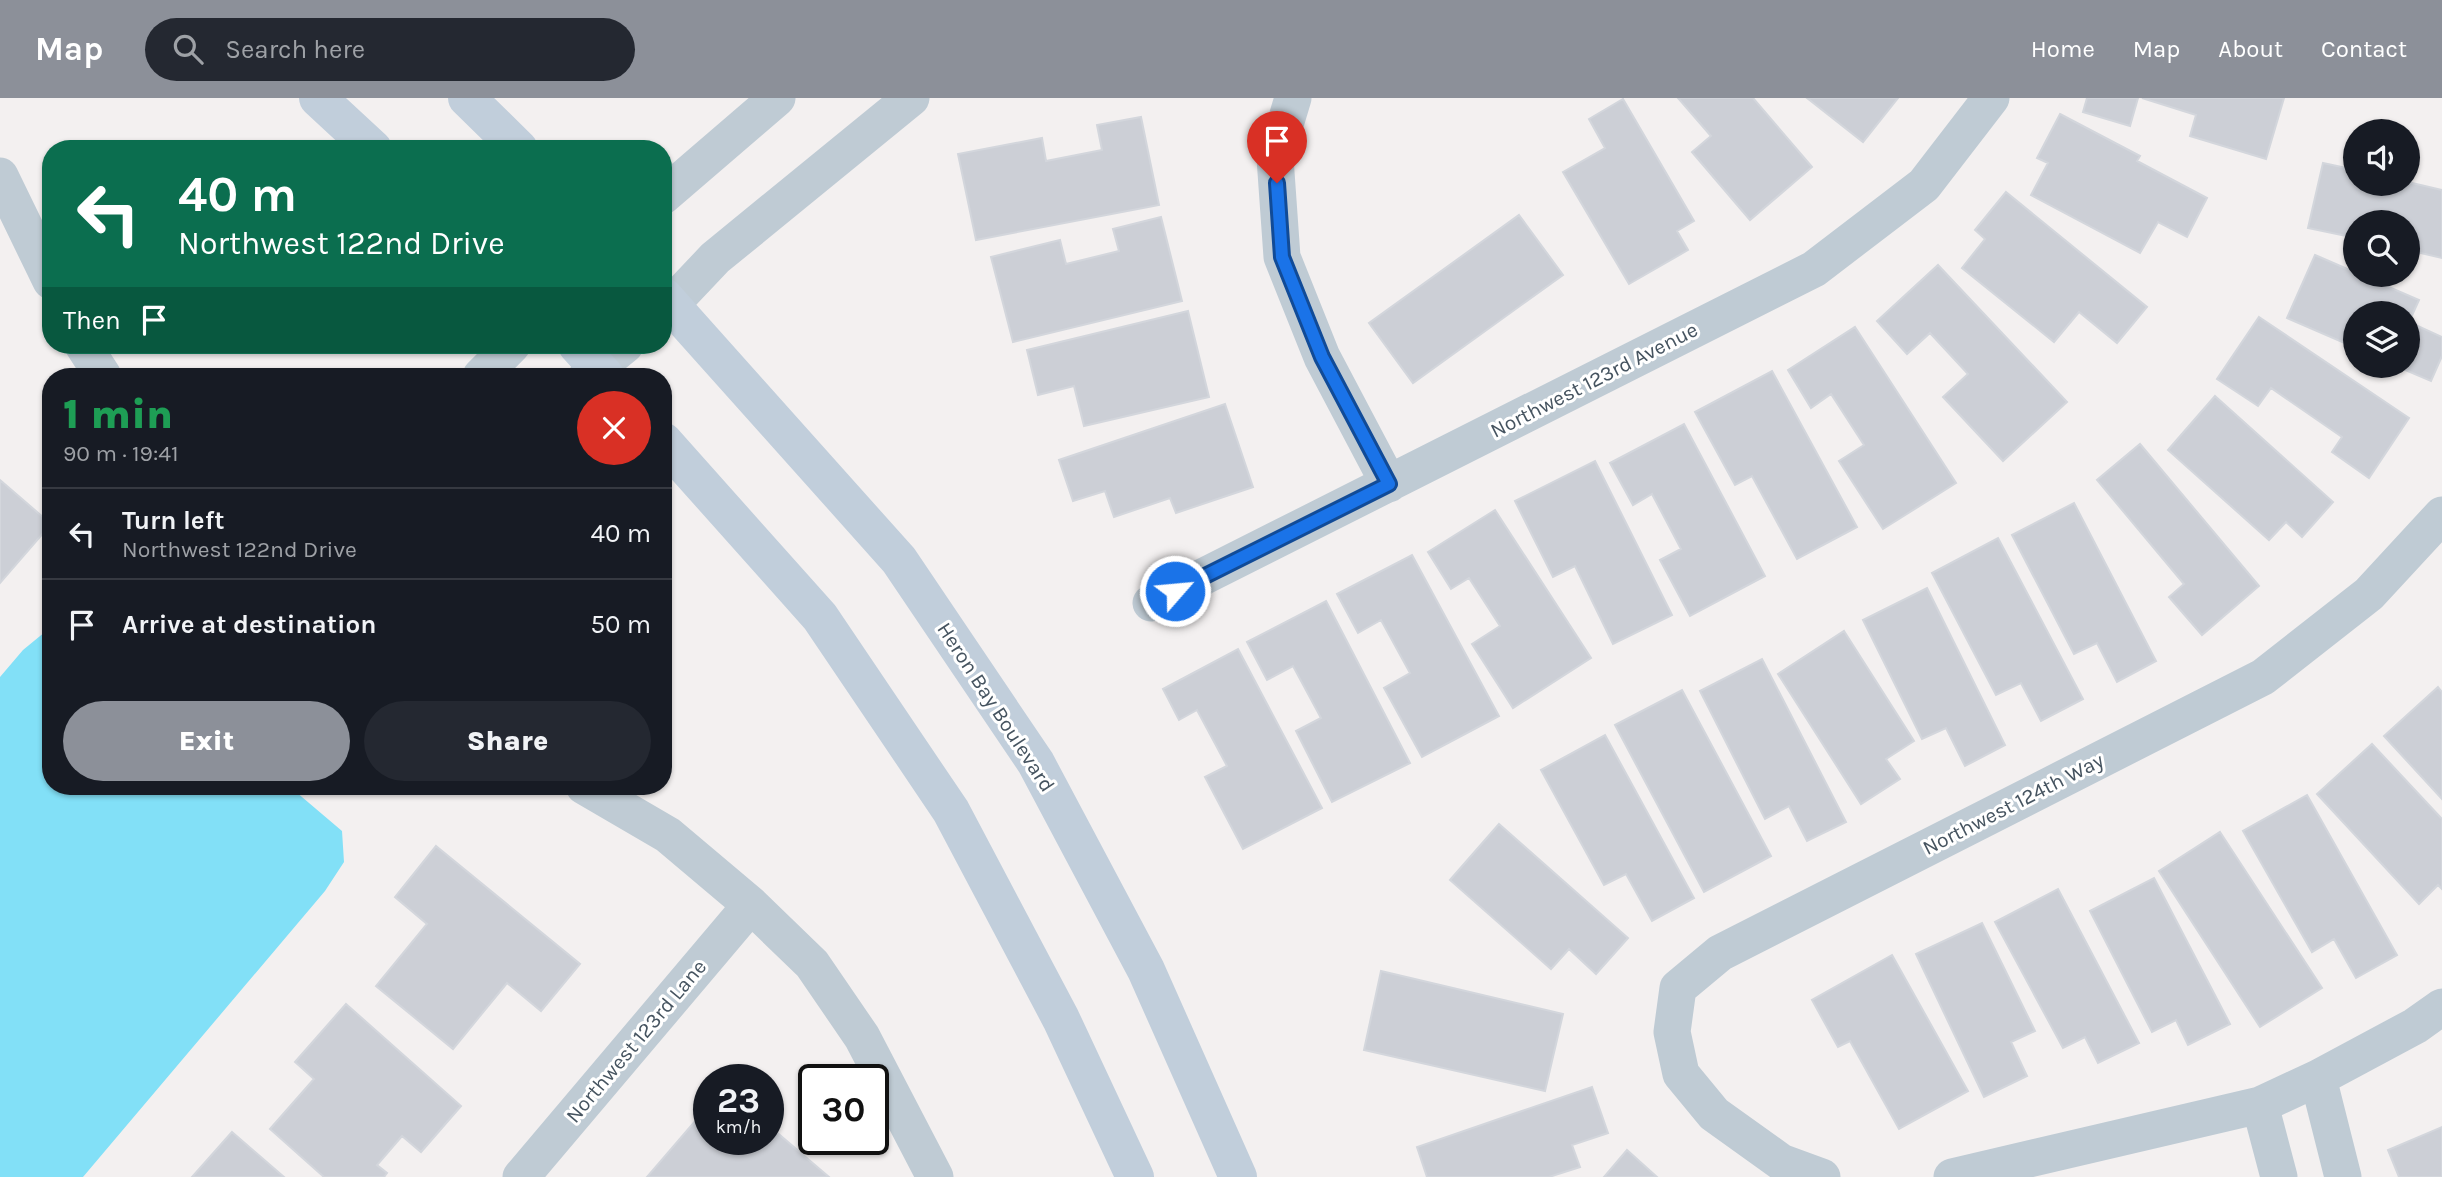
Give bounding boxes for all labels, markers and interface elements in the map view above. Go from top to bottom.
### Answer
search box [145,18,635,81]
text: Map [35,30,103,68]
icon: search [169,30,207,68]
text: Search here [225,34,365,65]
text: Home [2031,35,2095,63]
text: Map [2133,35,2180,63]
text: About [2218,35,2283,63]
text: Contact [2321,35,2407,63]
pin [1247,111,1307,183]
map controls [2343,119,2420,378]
button: sound [2343,119,2420,196]
icon: arrive [1258,122,1296,160]
text: 40 m [178,166,297,223]
icon: left [63,168,154,259]
button: search [2343,210,2420,287]
text: Northwest 122nd Drive [178,225,505,262]
icon: arrive [135,301,173,339]
button: layers [2343,301,2420,378]
text: Then [63,305,121,336]
street label: Northwest 123rd Avenue [1486,317,1702,443]
text: 1 min [63,389,173,439]
button: close [577,391,651,465]
text: 90 m · 19:41 [63,440,179,467]
text: Turn left [122,505,224,536]
icon: left [63,515,101,553]
text: 40 m [591,518,651,549]
text: Northwest 122nd Drive [122,536,357,563]
position arrow [1138,554,1212,628]
icon: arrive [63,606,101,644]
text: Arrive at destination [122,609,376,640]
text: 50 m [590,609,651,640]
street label: Heron Bay Boulevard [932,618,1060,796]
button: Exit [63,701,350,781]
button: Share [364,701,651,781]
street label: Northwest 124th Way [1919,748,2108,860]
street label: Northwest 123rd Lane [561,955,711,1127]
speed limit sign: 30 [798,1064,889,1155]
text: 23 [717,1080,760,1121]
text: km/h [716,1116,761,1138]

